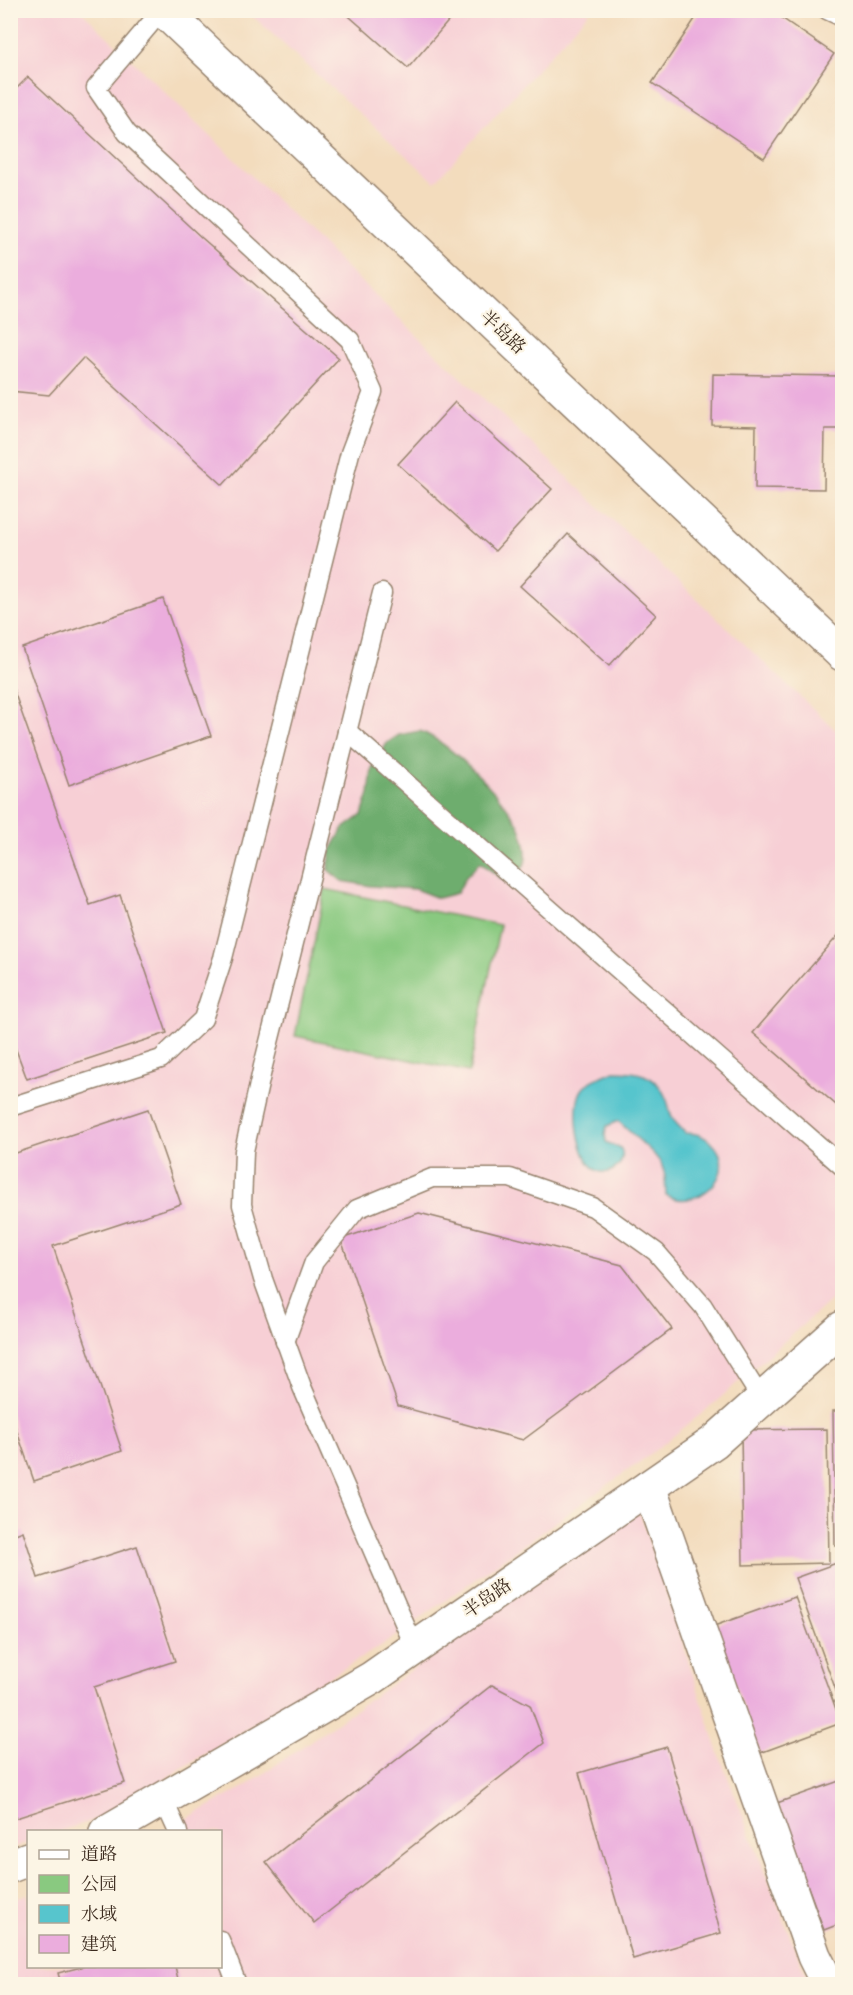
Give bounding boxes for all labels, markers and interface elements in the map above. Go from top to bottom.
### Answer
street label: 半岛路 [474,306,530,361]
street label: 半岛路 [459,1574,517,1625]
legend [27,1830,222,1968]
text: 道路 [81,1843,117,1868]
text: 公园 [81,1873,117,1898]
text: 水域 [81,1903,117,1928]
text: 建筑 [81,1933,117,1958]

